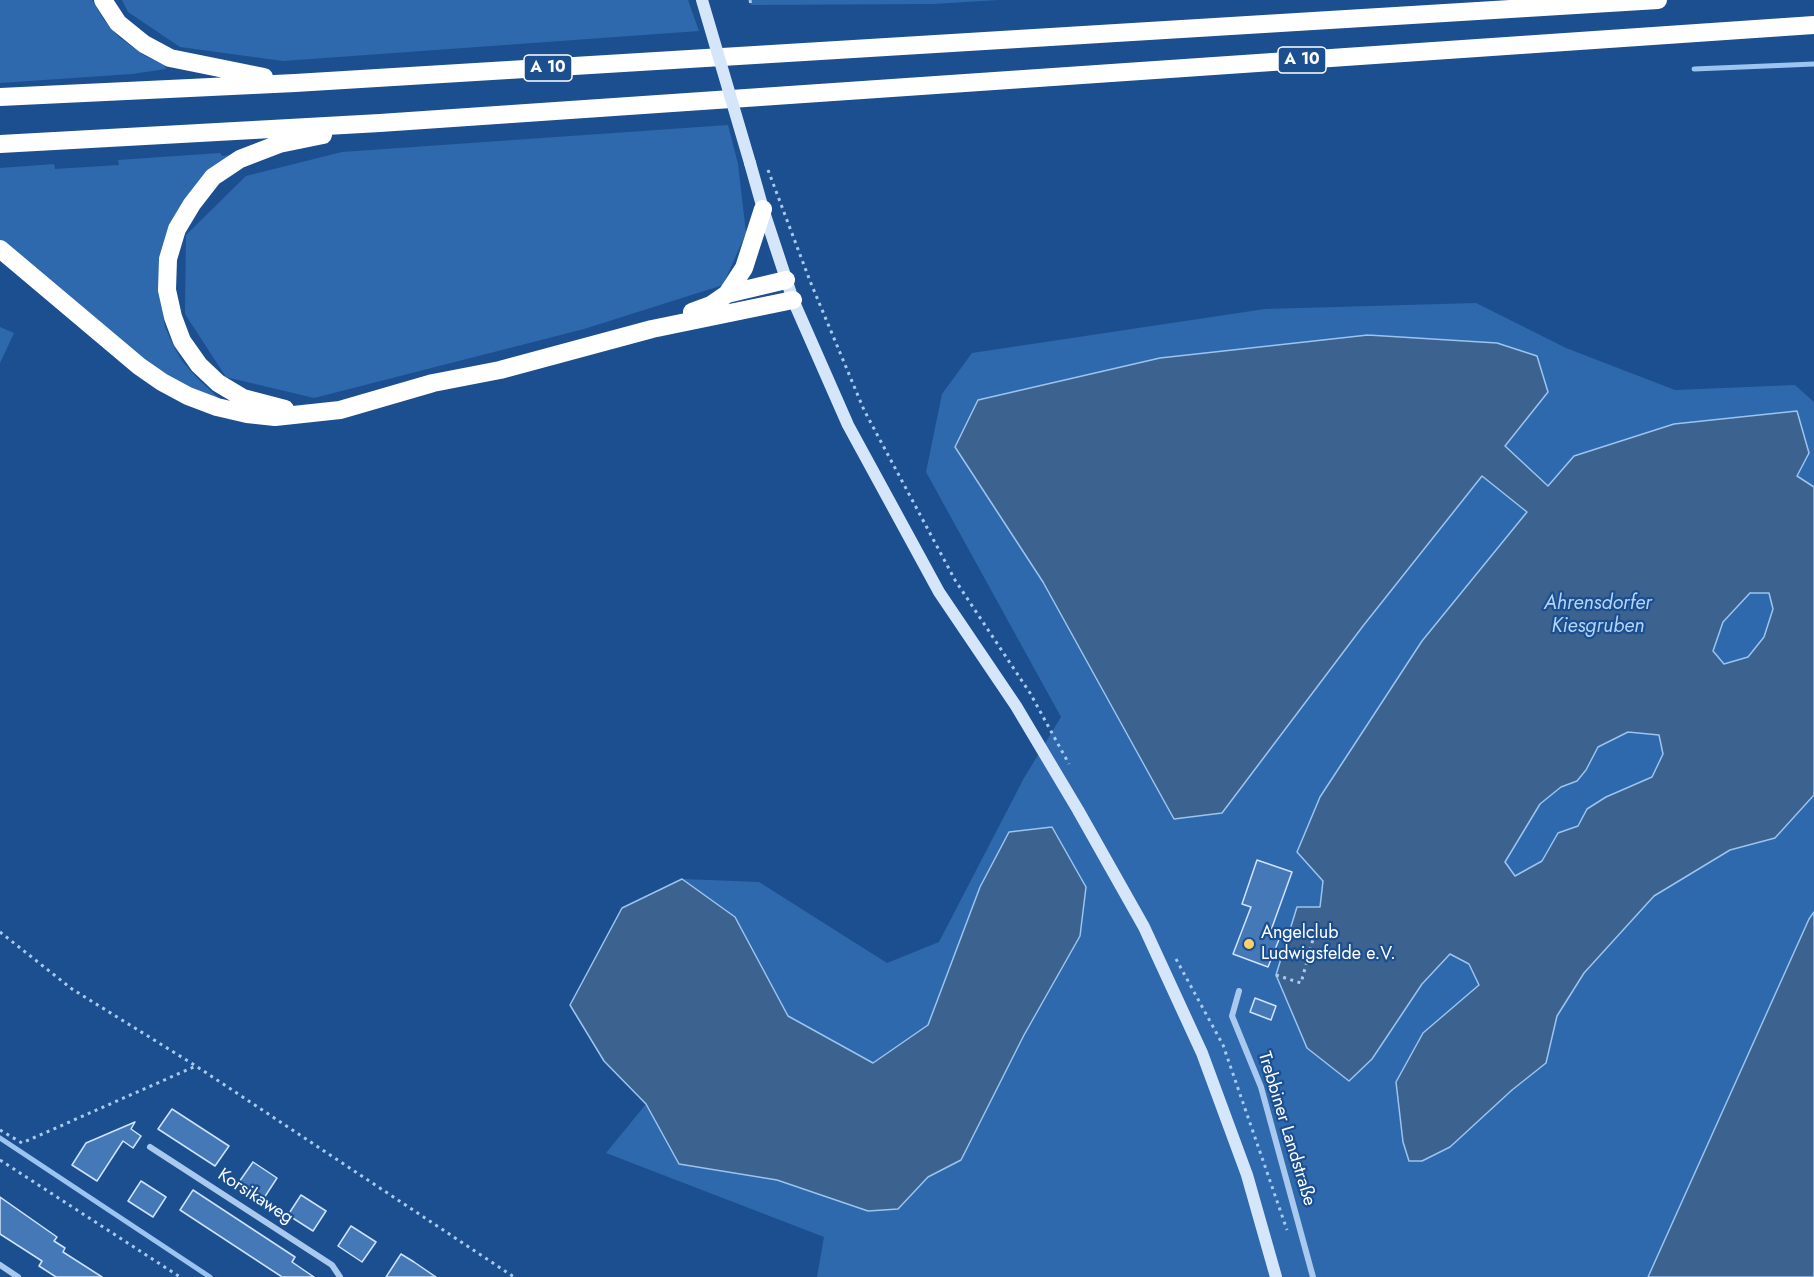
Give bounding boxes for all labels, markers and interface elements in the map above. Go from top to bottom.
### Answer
road number: A 10 [1278,47,1326,73]
road number: A 10 [524,55,572,81]
water label: Ahrensdorfer Kiesgruben [1544,592,1652,639]
place label: Angelclub Ludwigsfelde e.V. [1261,923,1396,966]
marker: Angelclub Ludwigsfelde e.V. [1242,937,1256,951]
street label: Trebbiner Landstraße [1252,1049,1320,1209]
street label: Korsikaweg [213,1165,297,1229]

